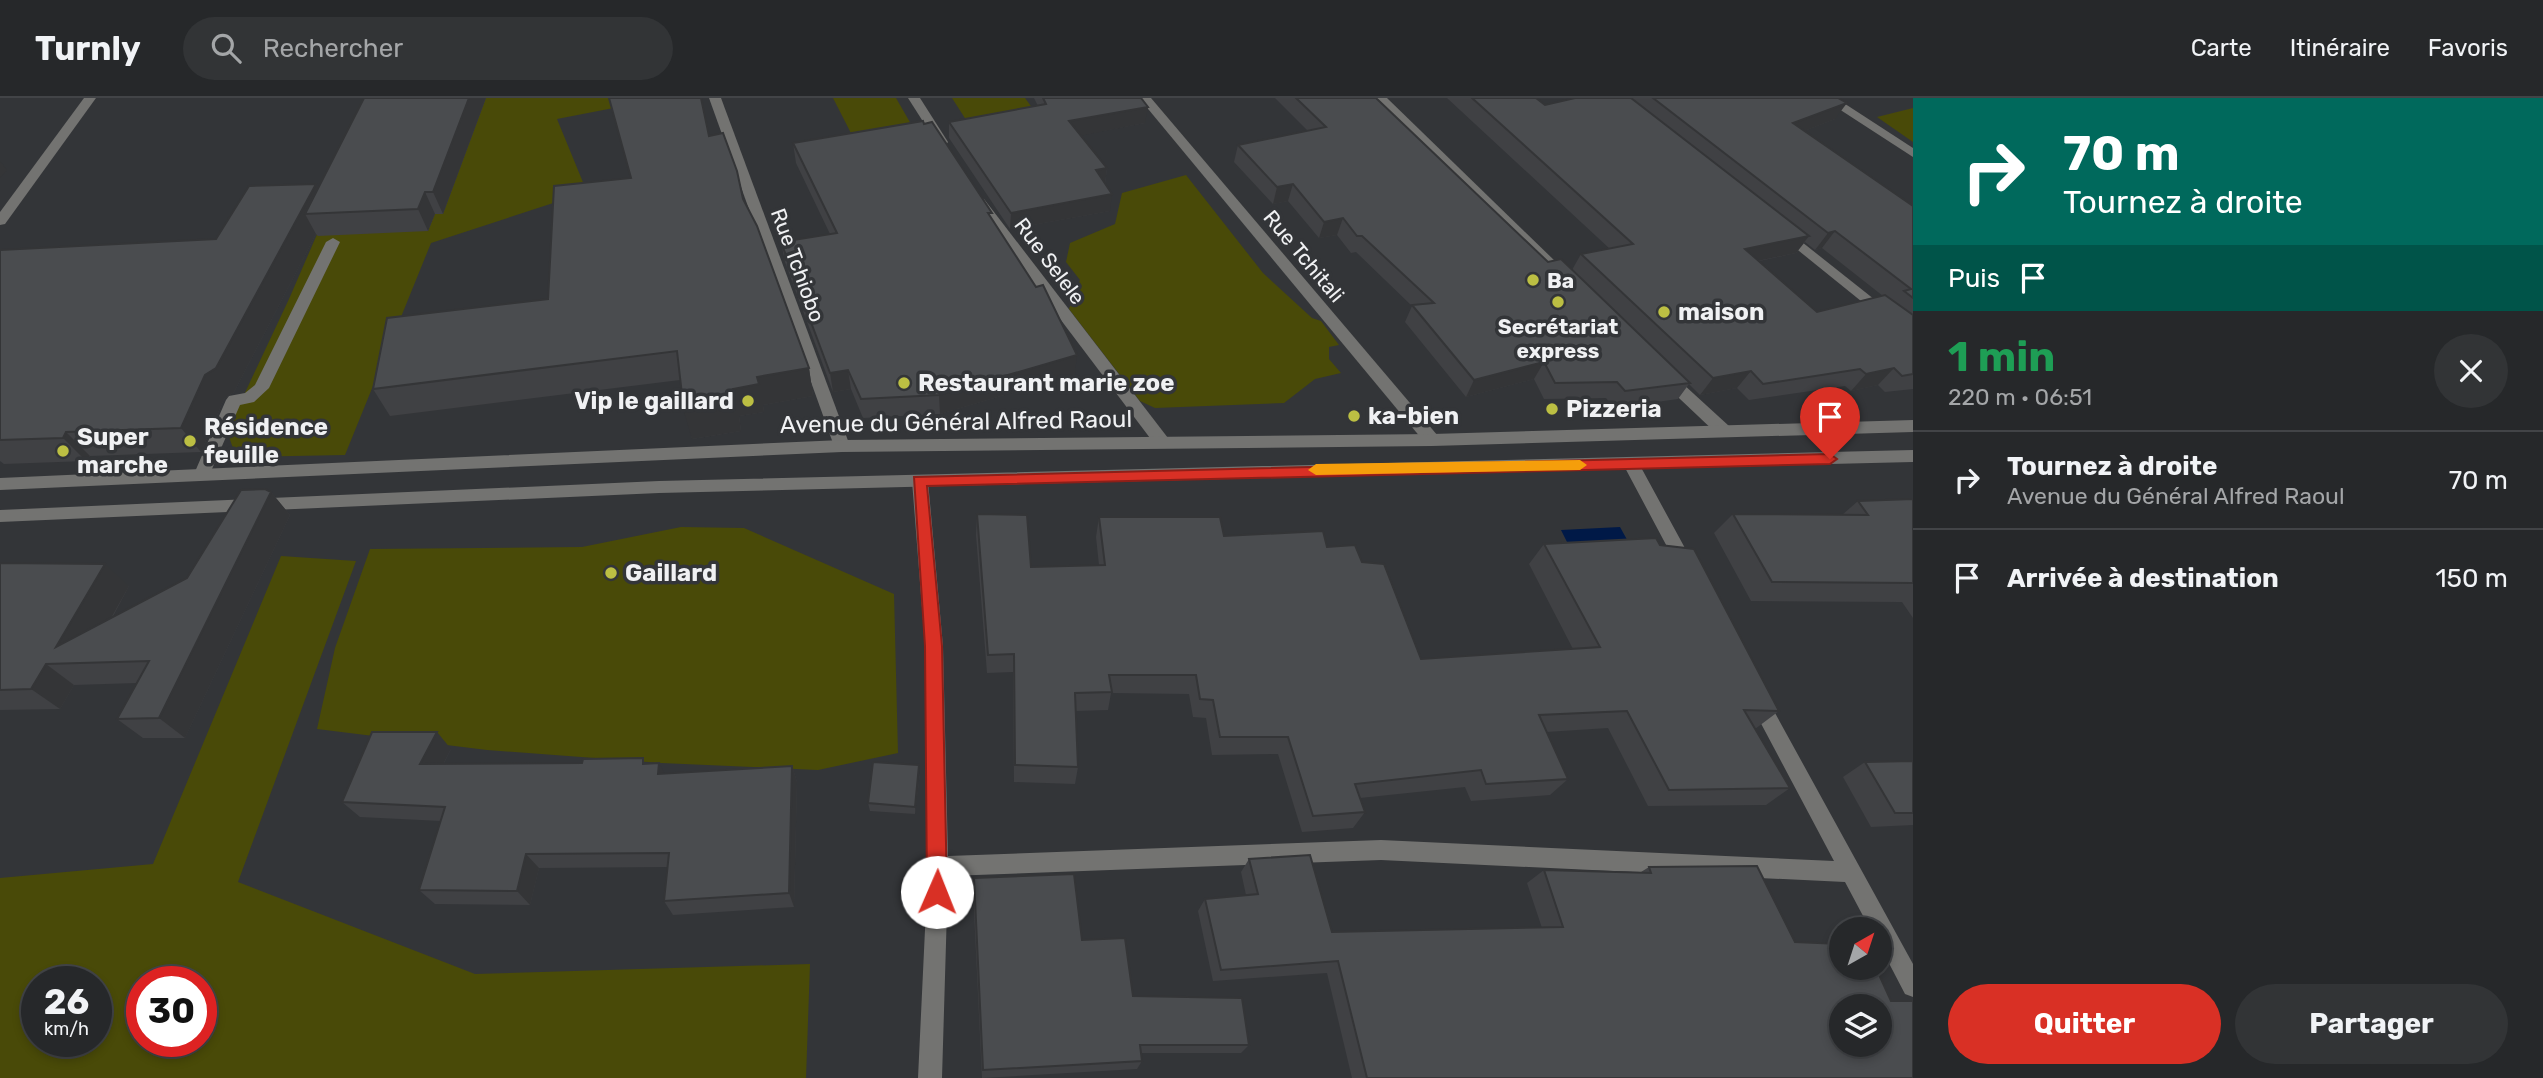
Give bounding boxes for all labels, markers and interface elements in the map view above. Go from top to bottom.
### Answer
search box [183,17,673,80]
text: Turnly [35,29,141,68]
icon: search [207,29,245,67]
text: Rechercher [263,33,403,64]
text: Carte [2191,34,2252,62]
text: Itinéraire [2290,34,2390,62]
text: Favoris [2428,34,2508,62]
text: 70 m [2063,124,2180,182]
icon: right [1948,126,2039,217]
text: Tournez à droite [2063,183,2303,221]
street label: Rue Tchiobo [766,205,830,325]
street label: Rue Tchitali [1258,205,1350,307]
street label: Rue Selele [1009,213,1091,309]
icon: arrive [2014,259,2052,297]
text: Puis [1948,263,2000,294]
place label: Ba [1547,268,1574,293]
marker: Ba [1525,272,1541,288]
marker: Secrétariat express [1550,294,1566,310]
place label: maison [1678,298,1764,326]
marker: maison [1656,304,1672,320]
place label: Secrétariat express [1498,314,1618,363]
text: 1 min [1948,332,2055,382]
button: close [2434,334,2508,408]
place label: Restaurant marie zoe [918,369,1174,397]
marker: Restaurant marie zoe [896,375,912,391]
text: 220 m · 06:51 [1948,383,2092,411]
place label: Vip le gaillard [574,387,734,415]
pin [1800,387,1860,459]
marker: Vip le gaillard [740,393,756,409]
place label: Pizzeria [1566,395,1662,423]
icon: arrive [1811,398,1849,436]
marker: Pizzeria [1544,401,1560,417]
place label: ka-bien [1368,402,1459,430]
street label: Avenue du Général Alfred Raoul [780,405,1132,439]
marker: ka-bien [1346,408,1362,424]
place label: Résidence feuille [204,413,328,469]
place label: Super marche [77,423,168,479]
marker: Résidence feuille [182,433,198,449]
marker: Super marche [55,443,71,459]
text: Tournez à droite [2007,451,2217,482]
icon: right [1948,461,1986,499]
text: 70 m [2449,465,2508,496]
text: Avenue du Général Alfred Raoul [2007,482,2345,510]
place label: Gaillard [625,559,717,587]
icon: arrive [1948,559,1986,597]
text: Arrivée à destination [2007,563,2279,594]
text: 150 m [2435,563,2508,594]
marker: Gaillard [603,565,619,581]
position arrow [900,855,974,929]
north arrow [1829,917,1892,980]
map controls [1829,917,1892,1057]
speed limit sign: 30 [126,966,217,1057]
text: 26 [44,981,89,1023]
button: Quitter [1948,984,2221,1064]
button: Partager [2235,984,2508,1064]
button: layers [1829,994,1892,1057]
text: km/h [44,1018,89,1040]

